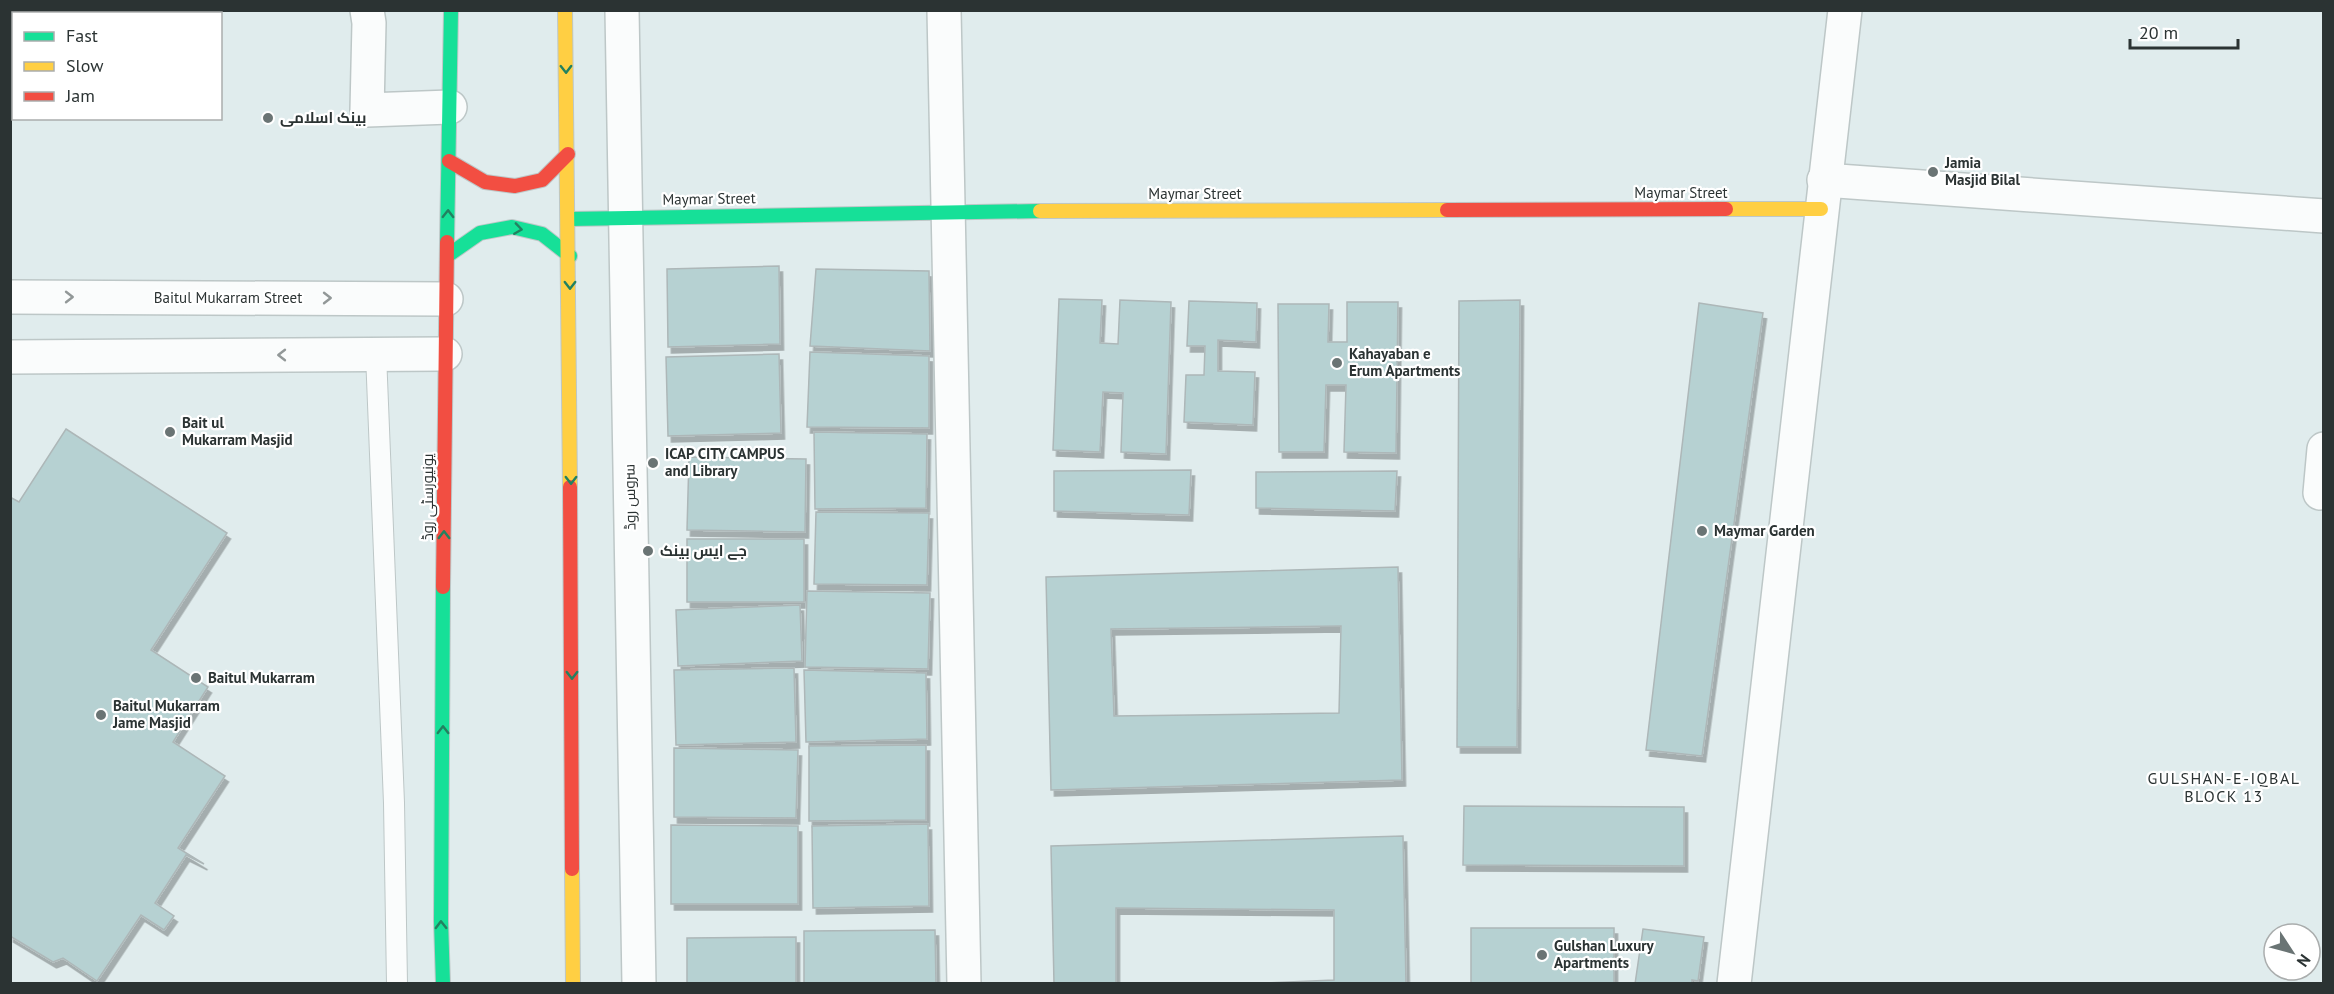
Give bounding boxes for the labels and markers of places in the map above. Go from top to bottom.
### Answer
place label: بینک اسلامی [280,108,367,127]
marker: بینک اسلامی [261,111,275,125]
place label: Jamia Masjid Bilal [1944,153,2020,189]
marker: Jamia Masjid Bilal [1926,165,1940,179]
place label: Kahayaban e Erum Apartments [1349,344,1460,380]
marker: Kahayaban e Erum Apartments [1330,356,1344,370]
place label: Bait ul Mukarram Masjid [182,413,293,449]
marker: Bait ul Mukarram Masjid [163,425,177,439]
place label: ICAP CITY CAMPUS and Library [665,444,785,480]
marker: ICAP CITY CAMPUS and Library [646,456,660,470]
place label: Maymar Garden [1714,521,1815,540]
marker: Maymar Garden [1695,524,1709,538]
place label: جے ایس بینک [660,541,747,560]
marker: جے ایس بینک [641,544,655,558]
place label: Baitul Mukarram [208,668,315,687]
marker: Baitul Mukarram [189,671,203,685]
place label: Baitul Mukarram Jame Masjid [112,696,220,732]
marker: Baitul Mukarram Jame Masjid [94,708,108,722]
place label: Gulshan Luxury Apartments [1554,936,1655,972]
marker: Gulshan Luxury Apartments [1535,948,1549,962]

